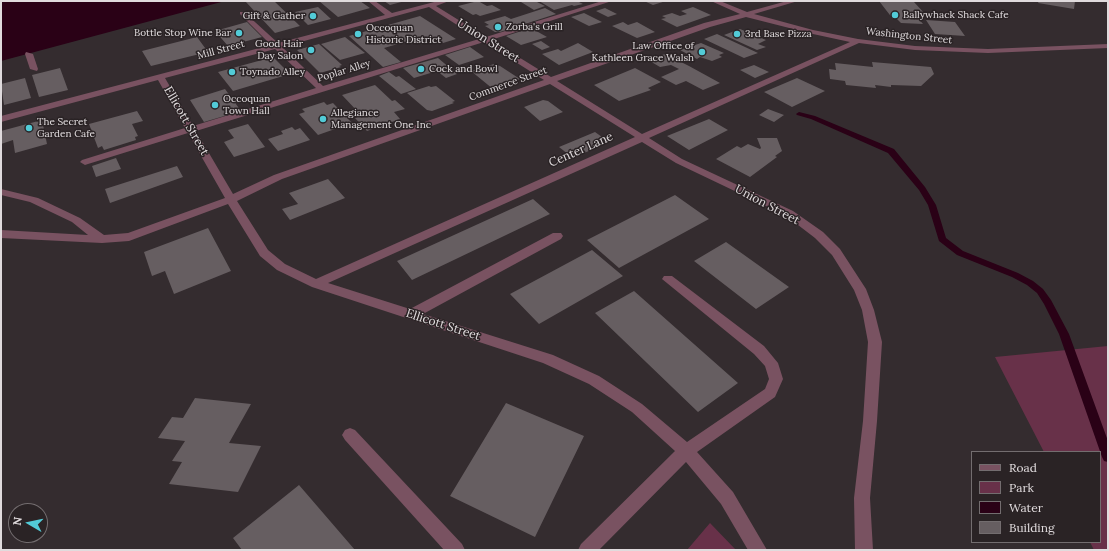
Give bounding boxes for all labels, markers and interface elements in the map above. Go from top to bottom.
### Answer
place label: Ballywhack Shack Cafe [903,9,1009,21]
place label: Gift & Gather [243,10,305,22]
marker: Ballywhack Shack Cafe [890,10,900,20]
marker: Gift & Gather [308,11,318,21]
street label: Union Street [454,16,522,66]
place label: Zorba's Grill [506,21,563,33]
place label: Occoquan Historic District [366,22,441,46]
marker: Zorba's Grill [493,22,503,32]
street label: Washington Street [865,26,953,46]
place label: Bottle Stop Wine Bar [134,27,231,39]
marker: Bottle Stop Wine Bar [234,28,244,38]
place label: 3rd Base Pizza [745,28,812,40]
marker: Occoquan Historic District [353,29,363,39]
marker: 3rd Base Pizza [732,29,742,39]
street label: Mill Street [196,38,246,62]
place label: Good Hair Day Salon [255,38,303,62]
place label: Law Office of Kathleen Grace Walsh [592,40,694,64]
marker: Good Hair Day Salon [306,45,316,55]
marker: Law Office of Kathleen Grace Walsh [697,47,707,57]
street label: Poplar Alley [316,57,372,85]
place label: Cock and Bowl [429,63,498,75]
marker: Cock and Bowl [416,64,426,74]
street label: Commerce Street [467,64,549,104]
place label: Toynado Alley [240,66,305,78]
marker: Toynado Alley [227,67,237,77]
street label: Ellicott Street [160,84,212,158]
place label: Occoquan Town Hall [223,93,270,116]
marker: Occoquan Town Hall [210,100,220,110]
place label: Allegiance Management One Inc [331,107,431,130]
marker: Allegiance Management One Inc [318,114,328,124]
place label: The Secret Garden Cafe [37,116,95,140]
marker: The Secret Garden Cafe [24,123,34,133]
street label: Center Lane [547,129,615,171]
street label: Union Street [732,182,802,228]
street label: Ellicott Street [404,306,482,344]
legend [971,451,1101,543]
text: Road [1009,460,1037,475]
text: Park [1009,480,1034,495]
text: Water [1009,500,1043,515]
north arrow [8,503,48,543]
text: N [10,516,25,527]
text: Building [1009,520,1055,535]

